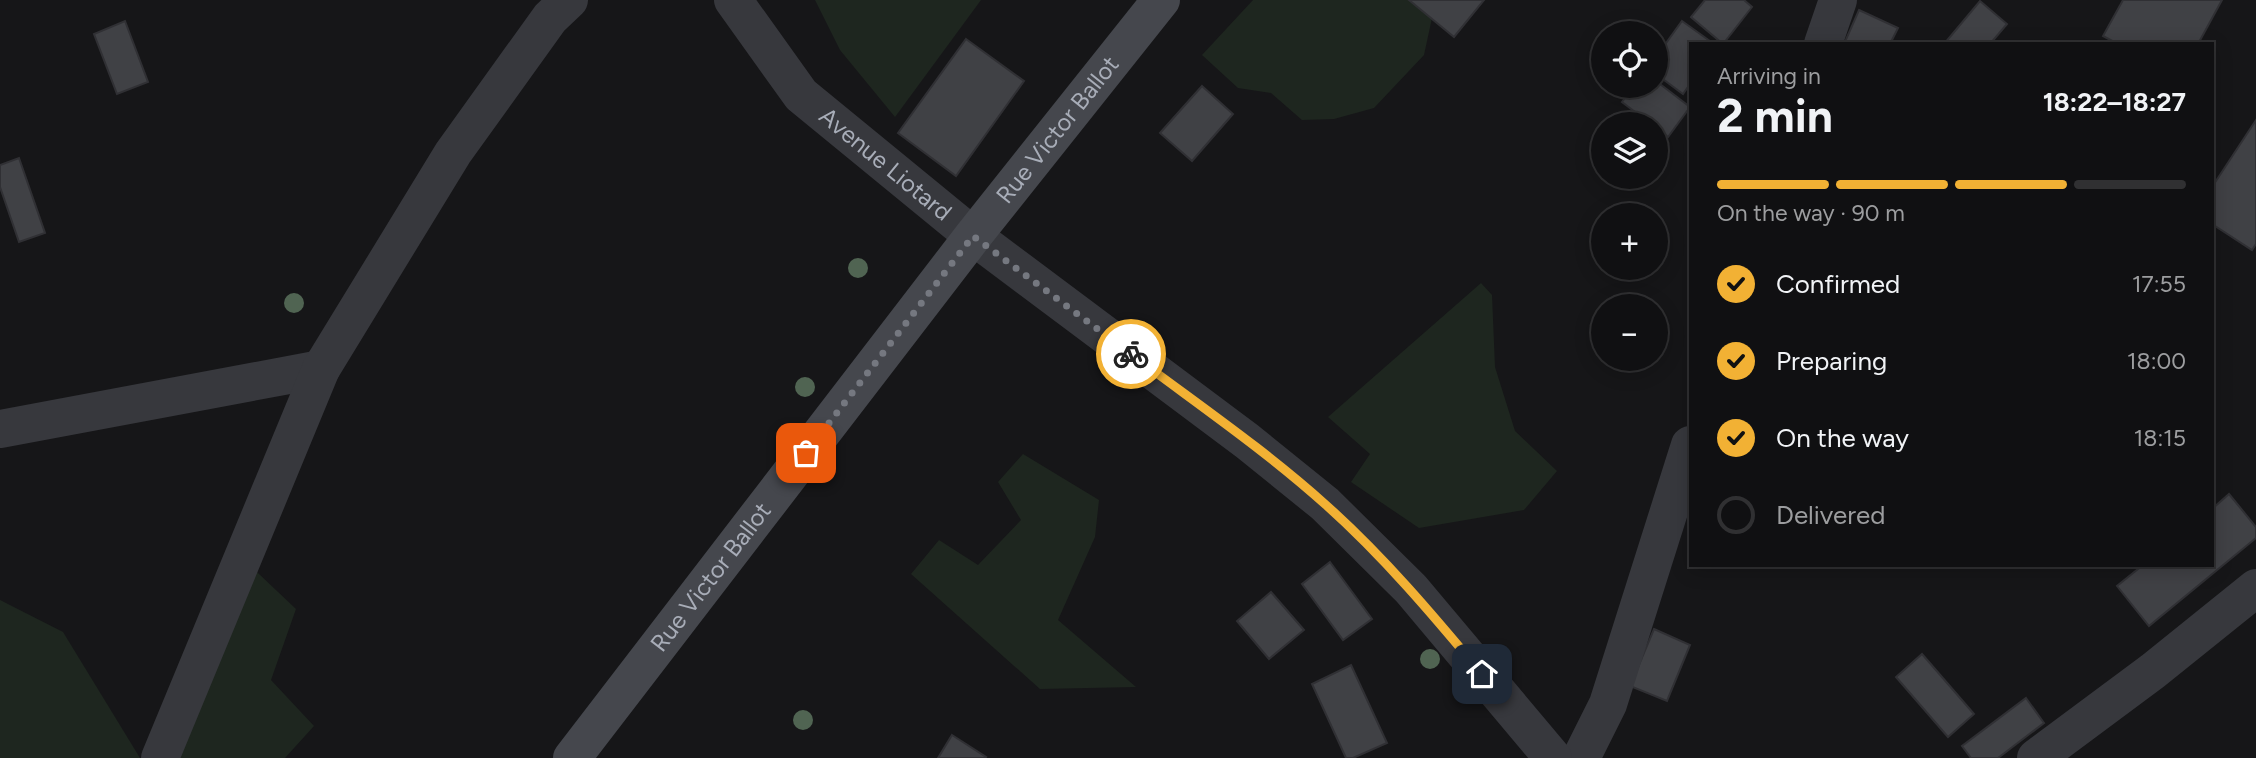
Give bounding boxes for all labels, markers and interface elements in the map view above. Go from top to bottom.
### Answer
map controls [1591,21,1668,371]
button: locate [1591,21,1668,98]
street label: Rue Victor Ballot [990,50,1125,209]
text: Arriving in [1717,62,1821,90]
text: 18:22–18:27 [2043,86,2186,118]
text: 2 min [1717,88,1833,144]
street label: Avenue Liotard [814,101,958,227]
button: layers [1591,112,1668,189]
text: On the way · 90 m [1717,199,1905,227]
button: + [1591,203,1668,280]
icon: check [1717,265,1755,303]
text: Confirmed [1776,268,1900,300]
text: 17:55 [2132,270,2186,298]
button: − [1591,294,1668,371]
courier [1096,319,1166,389]
icon: bike [1112,335,1150,373]
icon: check [1717,342,1755,380]
text: Preparing [1776,345,1887,377]
text: 18:00 [2127,347,2186,375]
icon: check [1717,419,1755,457]
text: On the way [1776,422,1909,454]
pin [776,423,836,483]
text: 18:15 [2134,424,2186,452]
icon: bag [787,434,825,472]
street label: Rue Victor Ballot [644,497,777,657]
text: Delivered [1776,499,1885,531]
pin [1452,644,1512,704]
icon: home [1463,655,1501,693]

